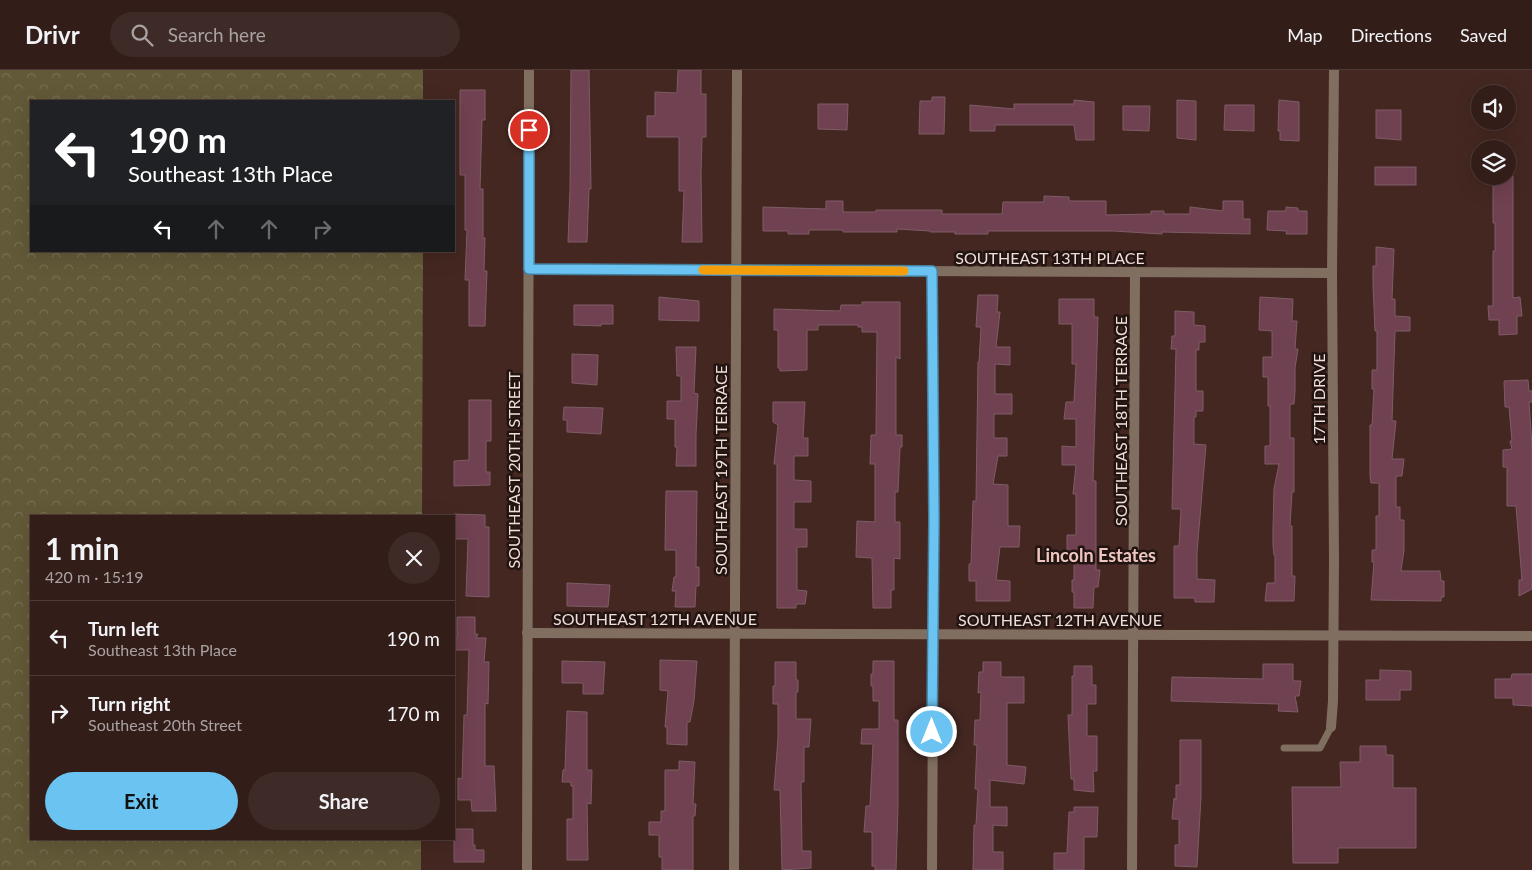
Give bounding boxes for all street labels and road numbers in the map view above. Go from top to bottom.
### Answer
street label: SOUTHEAST 13TH PLACE [955,248,1145,267]
street label: SOUTHEAST 18TH TERRACE [1111,316,1130,526]
street label: 17TH DRIVE [1309,353,1328,445]
street label: SOUTHEAST 19TH TERRACE [711,365,730,575]
street label: SOUTHEAST 20TH STREET [504,371,523,569]
street label: SOUTHEAST 12TH AVENUE [553,609,757,628]
street label: SOUTHEAST 12TH AVENUE [958,610,1162,629]

